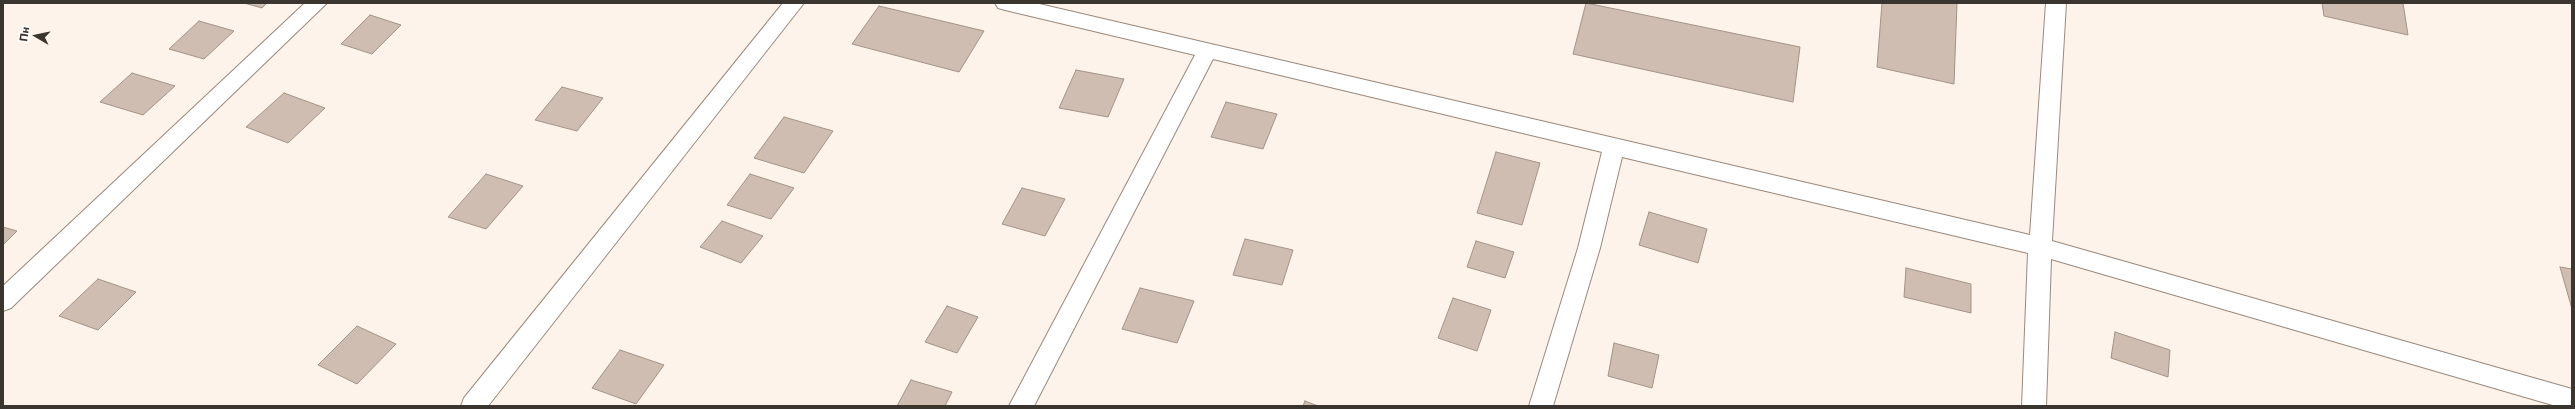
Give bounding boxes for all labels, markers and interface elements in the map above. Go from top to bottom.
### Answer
north arrow [16,16,56,56]
text: Пн [16,26,31,42]

